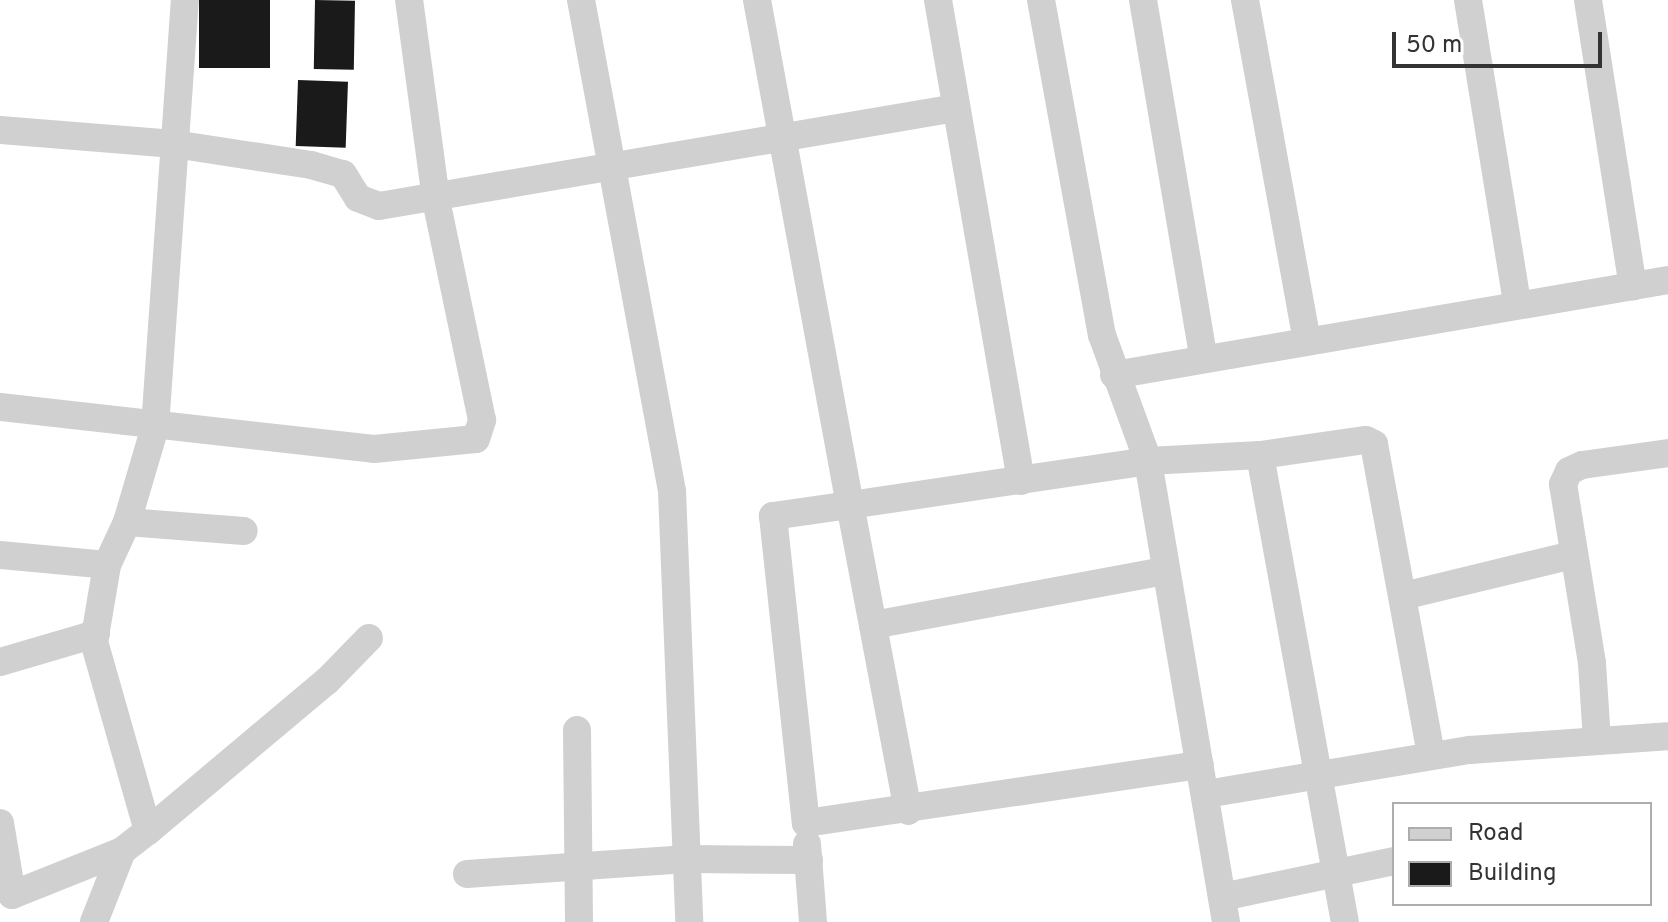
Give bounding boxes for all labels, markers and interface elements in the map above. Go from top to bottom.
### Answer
scale bar [1396,16,1606,66]
text: 50 m [1406,31,1462,61]
legend [1392,802,1652,906]
text: Road [1468,819,1524,849]
text: Building [1468,859,1557,889]

